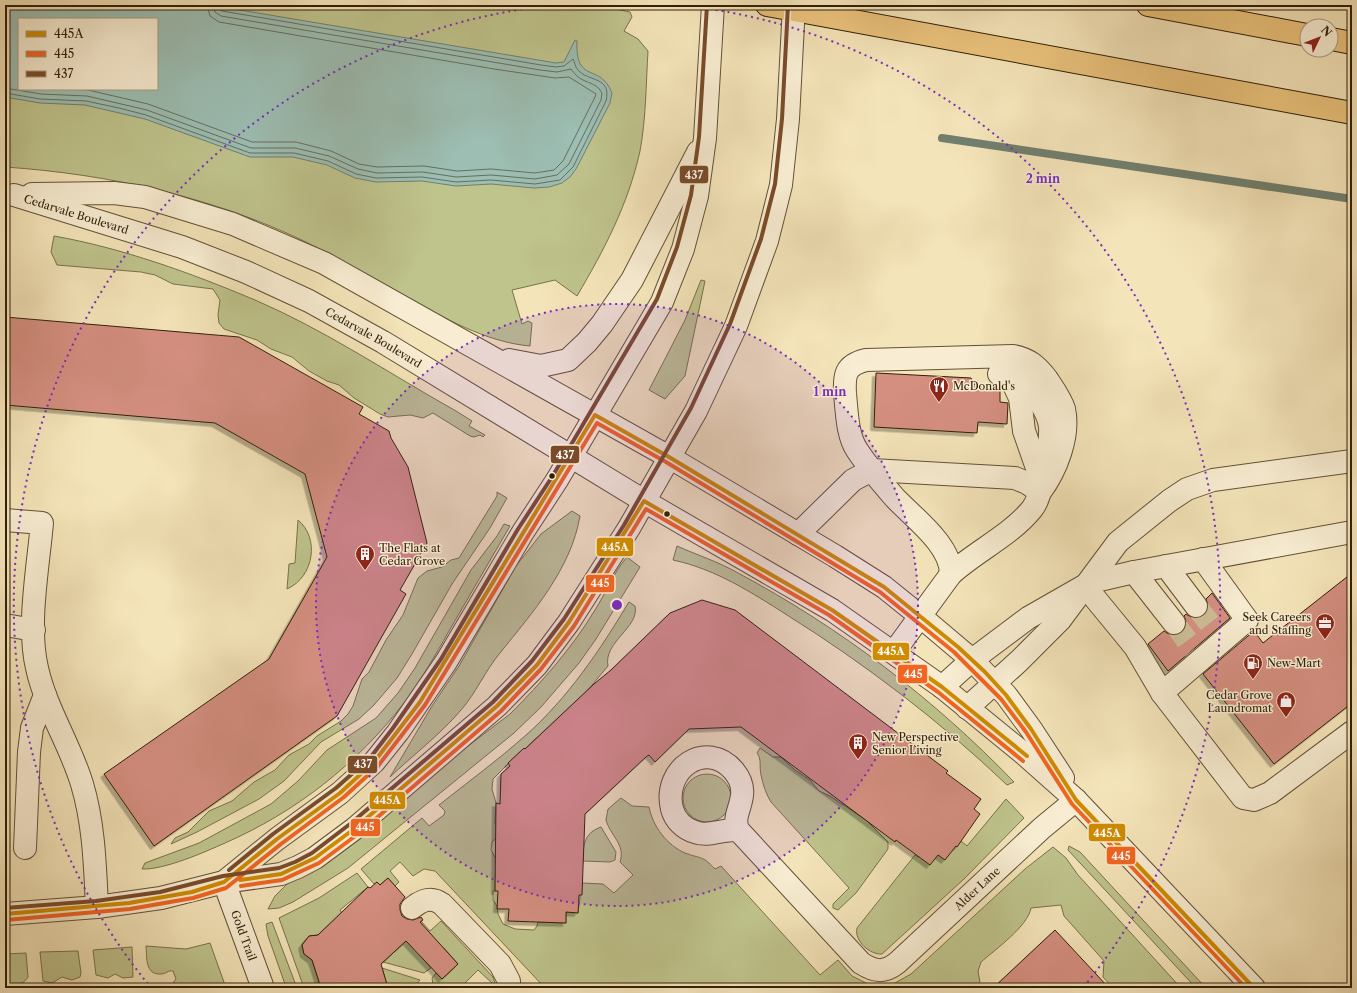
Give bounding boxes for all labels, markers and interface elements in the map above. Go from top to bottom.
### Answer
legend [18,18,158,90]
north arrow [1299,18,1339,58]
text: N [1318,23,1335,40]
text: 445A [54,26,84,41]
text: 445 [54,46,74,61]
text: 437 [54,66,74,81]
line badge: 437 [679,165,709,184]
text: 437 [685,168,703,182]
text: 2 min [1026,171,1061,186]
street label: Cedarvale Boulevard [22,191,130,237]
street label: Cedarvale Boulevard [323,304,424,371]
restaurant icon: McDonald's [928,375,950,403]
place label: McDonald's [953,379,1015,393]
text: 1 min [814,384,847,399]
line badge: 437 [550,445,580,464]
text: 437 [556,448,574,462]
unlabelled marker [547,471,557,481]
unlabelled marker [662,509,672,519]
line badge: 445A [596,537,634,557]
text: 445A [601,540,629,554]
place label: The Flats at Cedar Grove [379,541,445,568]
building icon: The Flats at Cedar Grove [354,543,376,571]
line badge: 445 [585,574,615,593]
text: 445 [590,576,610,590]
centre of rings [610,598,624,612]
place label: Seek Careers and Staffing [1243,610,1311,637]
office icon: Seek Careers and Staffing [1314,612,1336,640]
line badge: 445A [872,642,910,661]
text: 445A [877,644,905,658]
fuel station icon: New-Mart [1242,652,1264,680]
place label: New-Mart [1267,656,1321,670]
line badge: 445 [897,664,928,684]
text: 445 [903,667,923,681]
place label: Cedar Grove Laundromat [1206,688,1272,715]
shop icon: Cedar Grove Laundromat [1275,690,1297,718]
place label: New Perspective Senior Living [872,730,959,757]
building icon: New Perspective Senior Living [847,732,869,760]
line badge: 437 [347,755,378,774]
text: 437 [354,757,372,771]
line badge: 445A [369,791,406,810]
text: 445A [373,793,401,807]
line badge: 445 [350,818,381,837]
text: 445 [355,820,375,834]
line badge: 445A [1088,823,1126,842]
text: 445A [1093,826,1121,840]
line badge: 445 [1106,846,1136,865]
text: 445 [1111,849,1131,863]
street label: Alder Lane [950,864,1003,914]
street label: Gold Trail [228,908,260,963]

